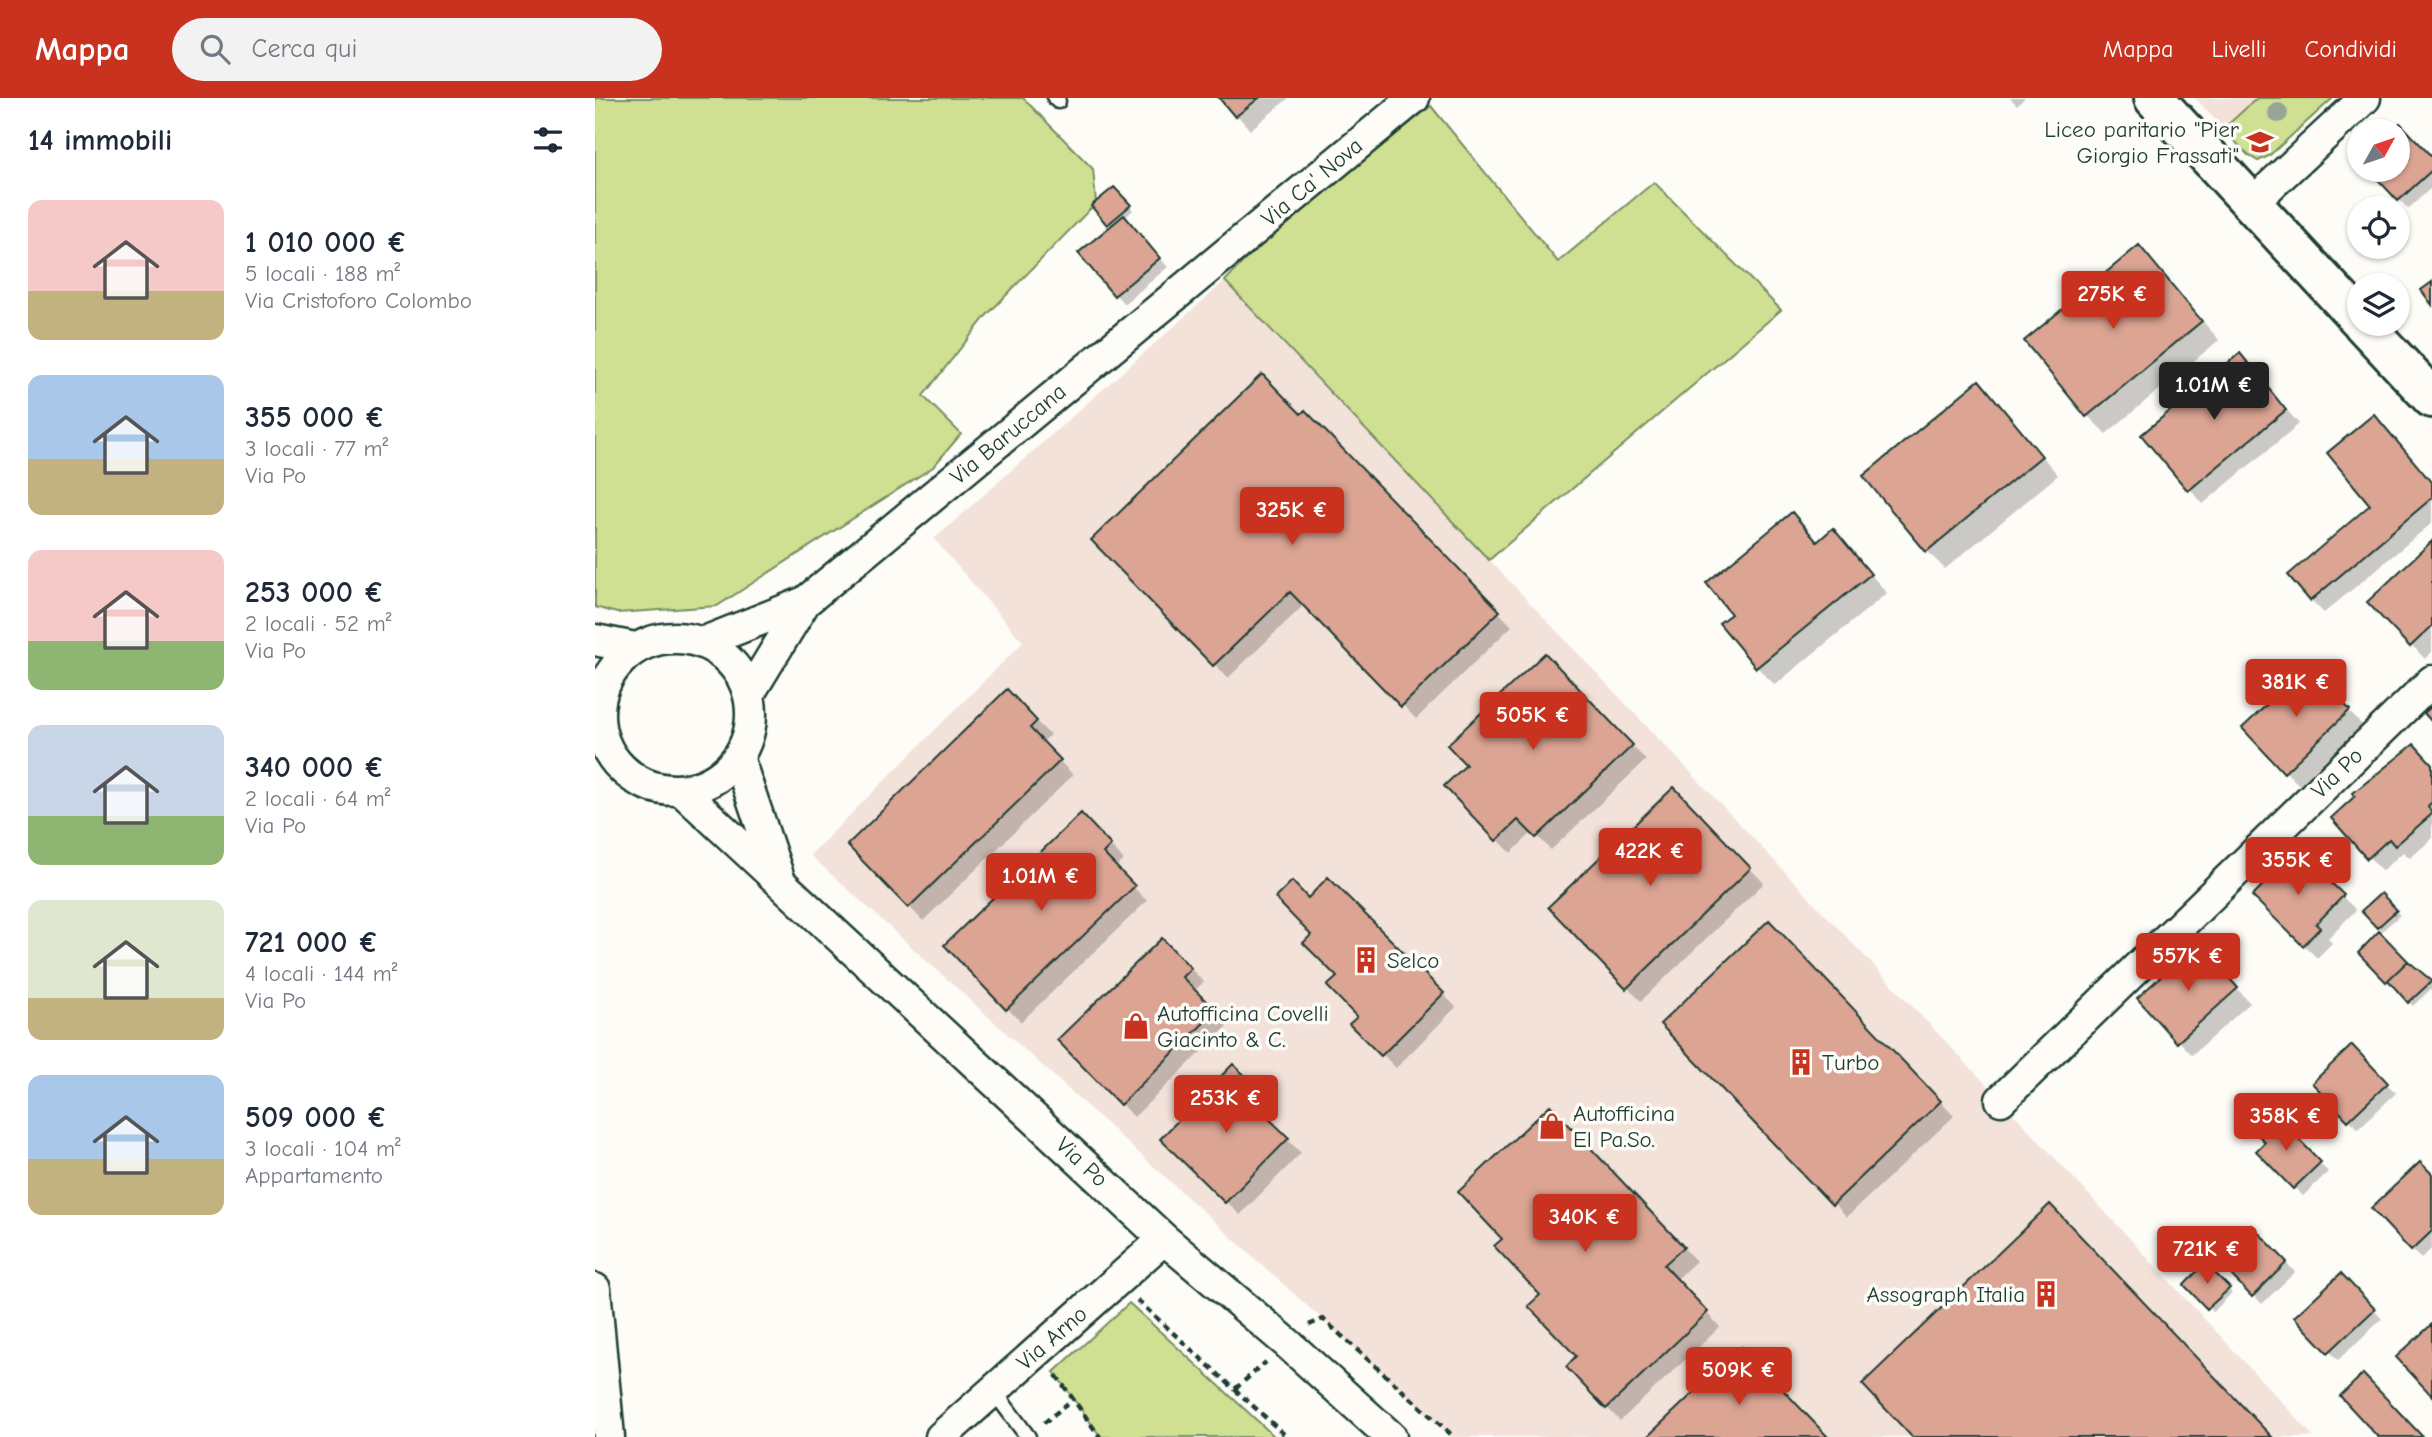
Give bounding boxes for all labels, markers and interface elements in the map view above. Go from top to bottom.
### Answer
search box [172,18,662,81]
text: Mappa [35,30,130,68]
icon: search [196,30,234,68]
text: Cerca qui [252,34,357,64]
text: Mappa [2103,35,2173,63]
text: Livelli [2211,35,2266,63]
text: Condividi [2304,35,2397,63]
place label: Liceo paritario "Pier Giorgio Frassati" [2044,116,2240,169]
north arrow [2347,119,2410,182]
map controls [2347,119,2410,336]
icon: filters [529,121,567,159]
text: 14 immobili [28,123,172,158]
school or university icon: Liceo paritario "Pier Giorgio Frassati" [2245,127,2275,157]
street label: Via Ca' Nova [1256,132,1368,232]
button: locate [2347,196,2410,259]
text: 1 010 000 € [245,225,407,260]
icon: home [84,228,168,312]
text: 5 locali · 188 m² [245,260,400,287]
pin: 275K € [2056,272,2170,331]
button: layers [2347,273,2410,336]
text: 275K € [2078,280,2148,307]
text: Via Cristoforo Colombo [245,287,472,314]
pin: 1.01M € [2149,362,2279,422]
text: 1.01M € [2175,371,2253,398]
street label: Via Baruccana [945,378,1071,490]
text: 355 000 € [245,400,385,435]
icon: home [84,403,168,487]
text: 3 locali · 77 m² [245,435,388,462]
text: Via Po [245,462,306,489]
pin: 325K € [1235,488,1349,547]
text: 325K € [1256,496,1328,523]
text: 253 000 € [245,575,384,610]
icon: home [84,578,168,662]
text: 2 locali · 52 m² [245,610,391,637]
text: Via Po [245,637,306,664]
pin: 381K € [2239,660,2353,719]
text: 381K € [2261,668,2331,695]
pin: 505K € [1476,692,1590,752]
text: 505K € [1496,701,1570,728]
street label: Via Po [2306,742,2368,804]
text: 340 000 € [245,750,385,785]
icon: home [84,753,168,837]
text: 2 locali · 64 m² [245,785,391,812]
text: Via Po [245,812,306,839]
pin: 422K € [1593,828,1707,888]
text: 422K € [1615,837,1685,864]
pin: 355K € [2241,838,2355,897]
text: 355K € [2262,846,2334,873]
pin: 1.01M € [976,854,1106,913]
text: 1.01M € [1002,862,1080,889]
text: 721 000 € [245,925,379,960]
icon: home [84,928,168,1012]
pin: 557K € [2131,934,2245,993]
text: 557K € [2152,942,2224,969]
building icon: Selco [1351,945,1381,975]
place label: Selco [1387,947,1440,974]
text: 4 locali · 144 m² [245,960,397,987]
text: Via Po [245,987,306,1014]
place label: Autofficina Covelli Giacinto & C. [1157,1000,1329,1053]
shop icon: Autofficina Covelli Giacinto & C. [1121,1011,1151,1041]
building icon: Turbo [1786,1047,1816,1077]
place label: Turbo [1822,1049,1879,1076]
pin: 253K € [1169,1076,1283,1135]
text: 253K € [1190,1084,1262,1111]
pin: 358K € [2229,1094,2343,1153]
text: 509 000 € [245,1100,387,1135]
place label: Autofficina El Pa.So. [1573,1100,1675,1153]
text: 358K € [2250,1102,2322,1129]
icon: home [84,1103,168,1187]
shop icon: Autofficina El Pa.So. [1537,1111,1567,1141]
street label: Via Po [1050,1131,1114,1193]
text: 3 locali · 104 m² [245,1135,401,1162]
text: Appartamento [245,1162,383,1189]
pin: 340K € [1528,1194,1642,1254]
text: 340K € [1549,1203,1621,1230]
pin: 721K € [2150,1226,2264,1286]
text: 721K € [2173,1235,2241,1262]
building icon: Assograph Italia [2031,1279,2061,1309]
place label: Assograph Italia [1867,1281,2025,1308]
street label: Via Arno [1011,1300,1093,1376]
pin: 509K € [1682,1348,1796,1407]
text: 509K € [1702,1356,1776,1383]

